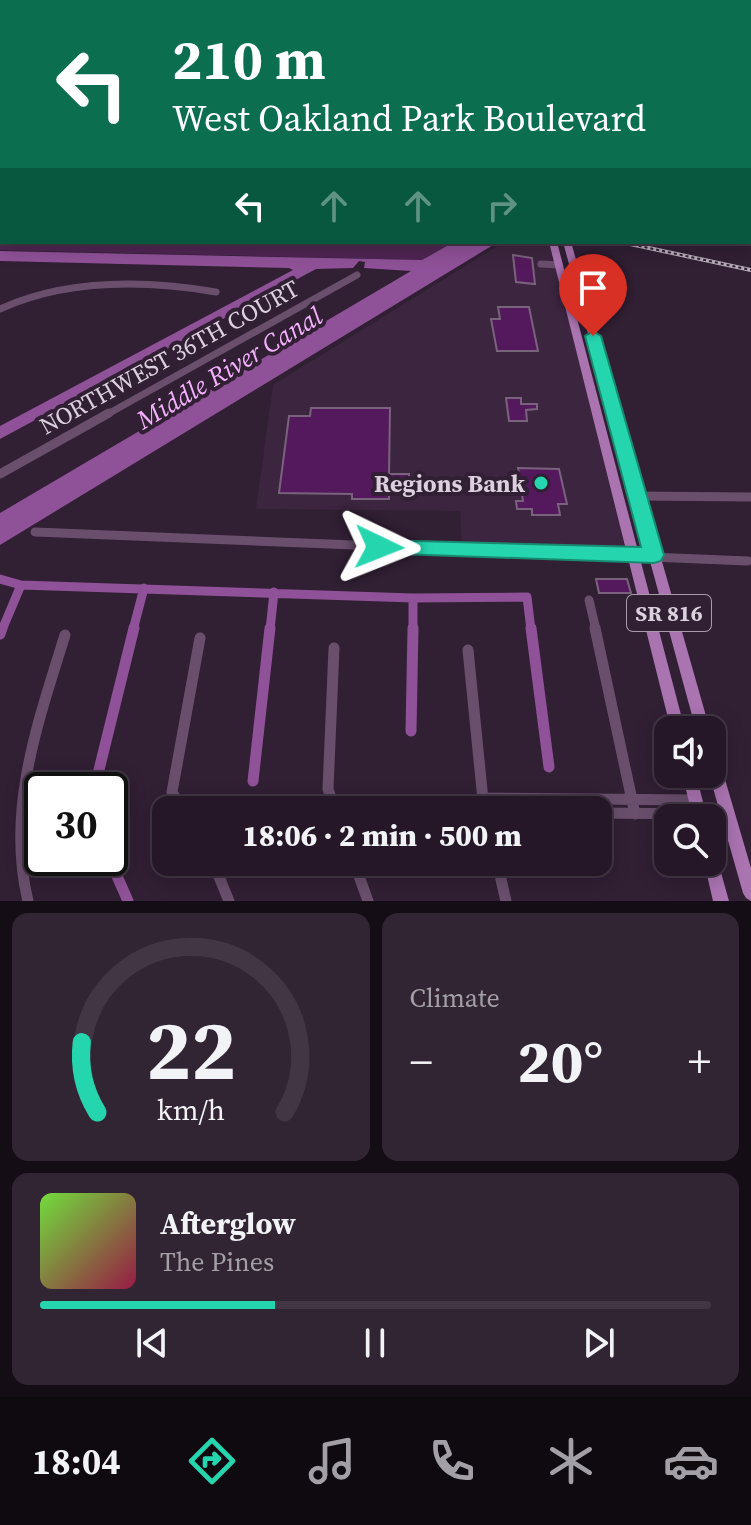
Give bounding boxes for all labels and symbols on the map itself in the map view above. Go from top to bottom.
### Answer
pin [559,254,627,336]
street label: NORTHWEST 36TH COURT [33,272,305,442]
water label: Middle River Canal [128,298,329,438]
place label: Regions Bank [374,467,526,500]
marker: Regions Bank [532,474,550,492]
position arrow [337,505,421,589]
road number: SR 816 [627,595,711,631]
speed limit sign: 30 [24,772,128,876]

